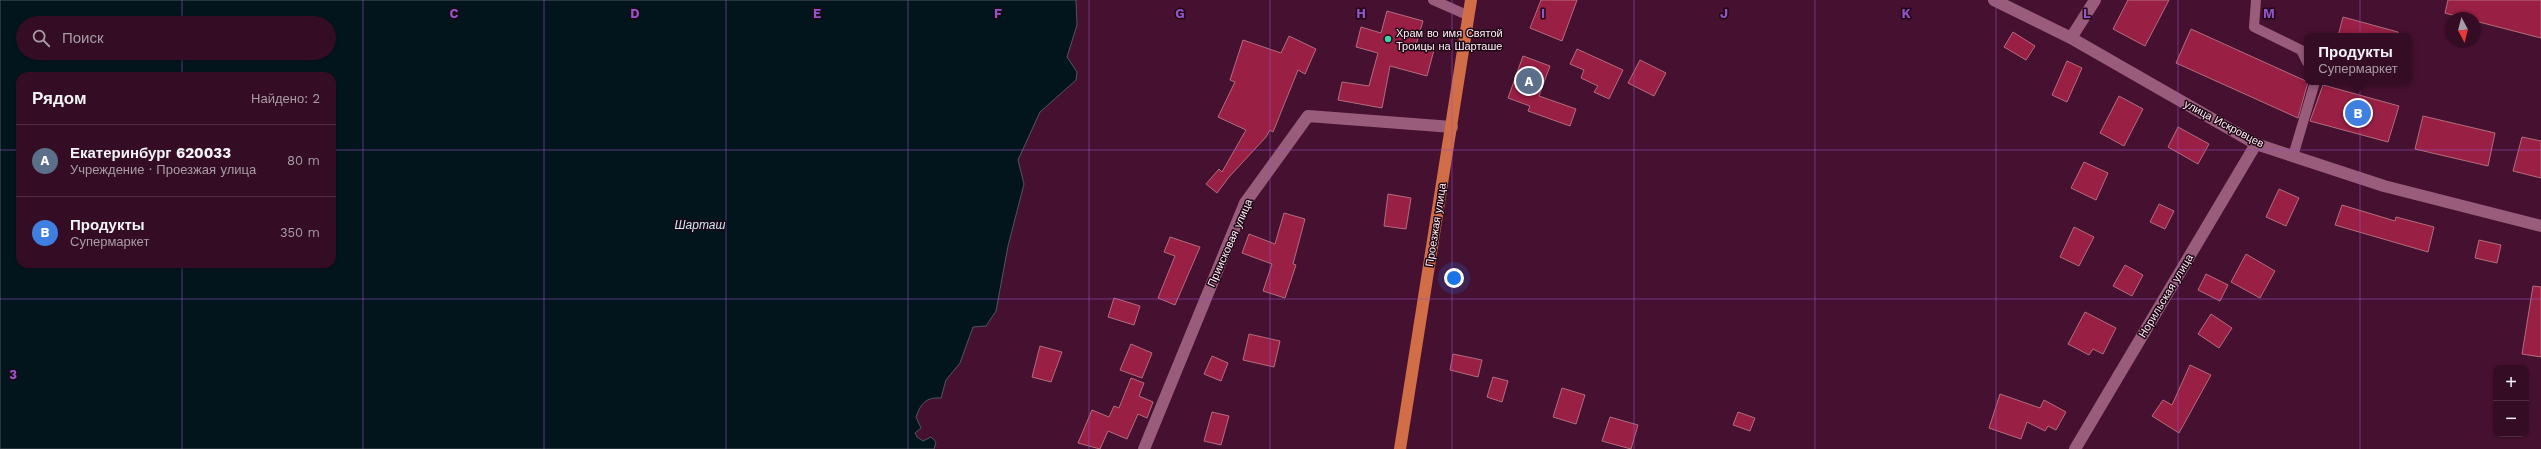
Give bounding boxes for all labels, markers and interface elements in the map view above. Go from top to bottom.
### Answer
text: C [450,6,459,21]
text: D [630,6,640,21]
text: E [813,6,821,21]
text: F [994,6,1002,21]
text: G [1175,6,1185,21]
text: H [1356,6,1366,21]
text: I [1541,6,1545,21]
text: J [1720,6,1728,21]
text: K [1901,6,1911,21]
text: L [2083,6,2091,21]
text: M [2263,6,2275,21]
north arrow [2445,12,2481,48]
search box [16,16,336,60]
icon: search [30,27,52,49]
place label: Храм во имя Святой Троицы на Шарташе [1396,27,1503,53]
text: Поиск [62,29,104,47]
popup [2304,33,2412,85]
marker: Храм во имя Святой Троицы на Шарташе [1383,34,1393,44]
text: Продукты [2318,43,2393,61]
text: Супермаркет [2318,61,2398,76]
pin: A [1516,66,1542,96]
text: Рядом [32,88,87,108]
text: Найдено: 2 [251,91,320,106]
street label: улица Искровцев [2182,98,2266,151]
pin: B [2345,98,2371,128]
text: Екатеринбург 620033 [70,144,231,162]
text: A [41,153,49,168]
text: 80 m [287,153,320,168]
text: Учреждение · Проезжая улица [70,162,256,177]
street label: Проезжая улица [1423,181,1449,268]
street label: Приисковая улица [1205,196,1256,289]
text: Продукты [70,216,145,234]
water label: Шарташ [675,218,725,232]
text: B [41,225,49,240]
text: 350 m [280,225,320,240]
text: Супермаркет [70,234,149,249]
street label: Норильская улица [2136,251,2197,340]
your location [1444,268,1464,288]
map controls [2493,365,2529,437]
button: + [2493,365,2529,401]
text: 3 [9,367,17,382]
button: − [2493,401,2529,437]

